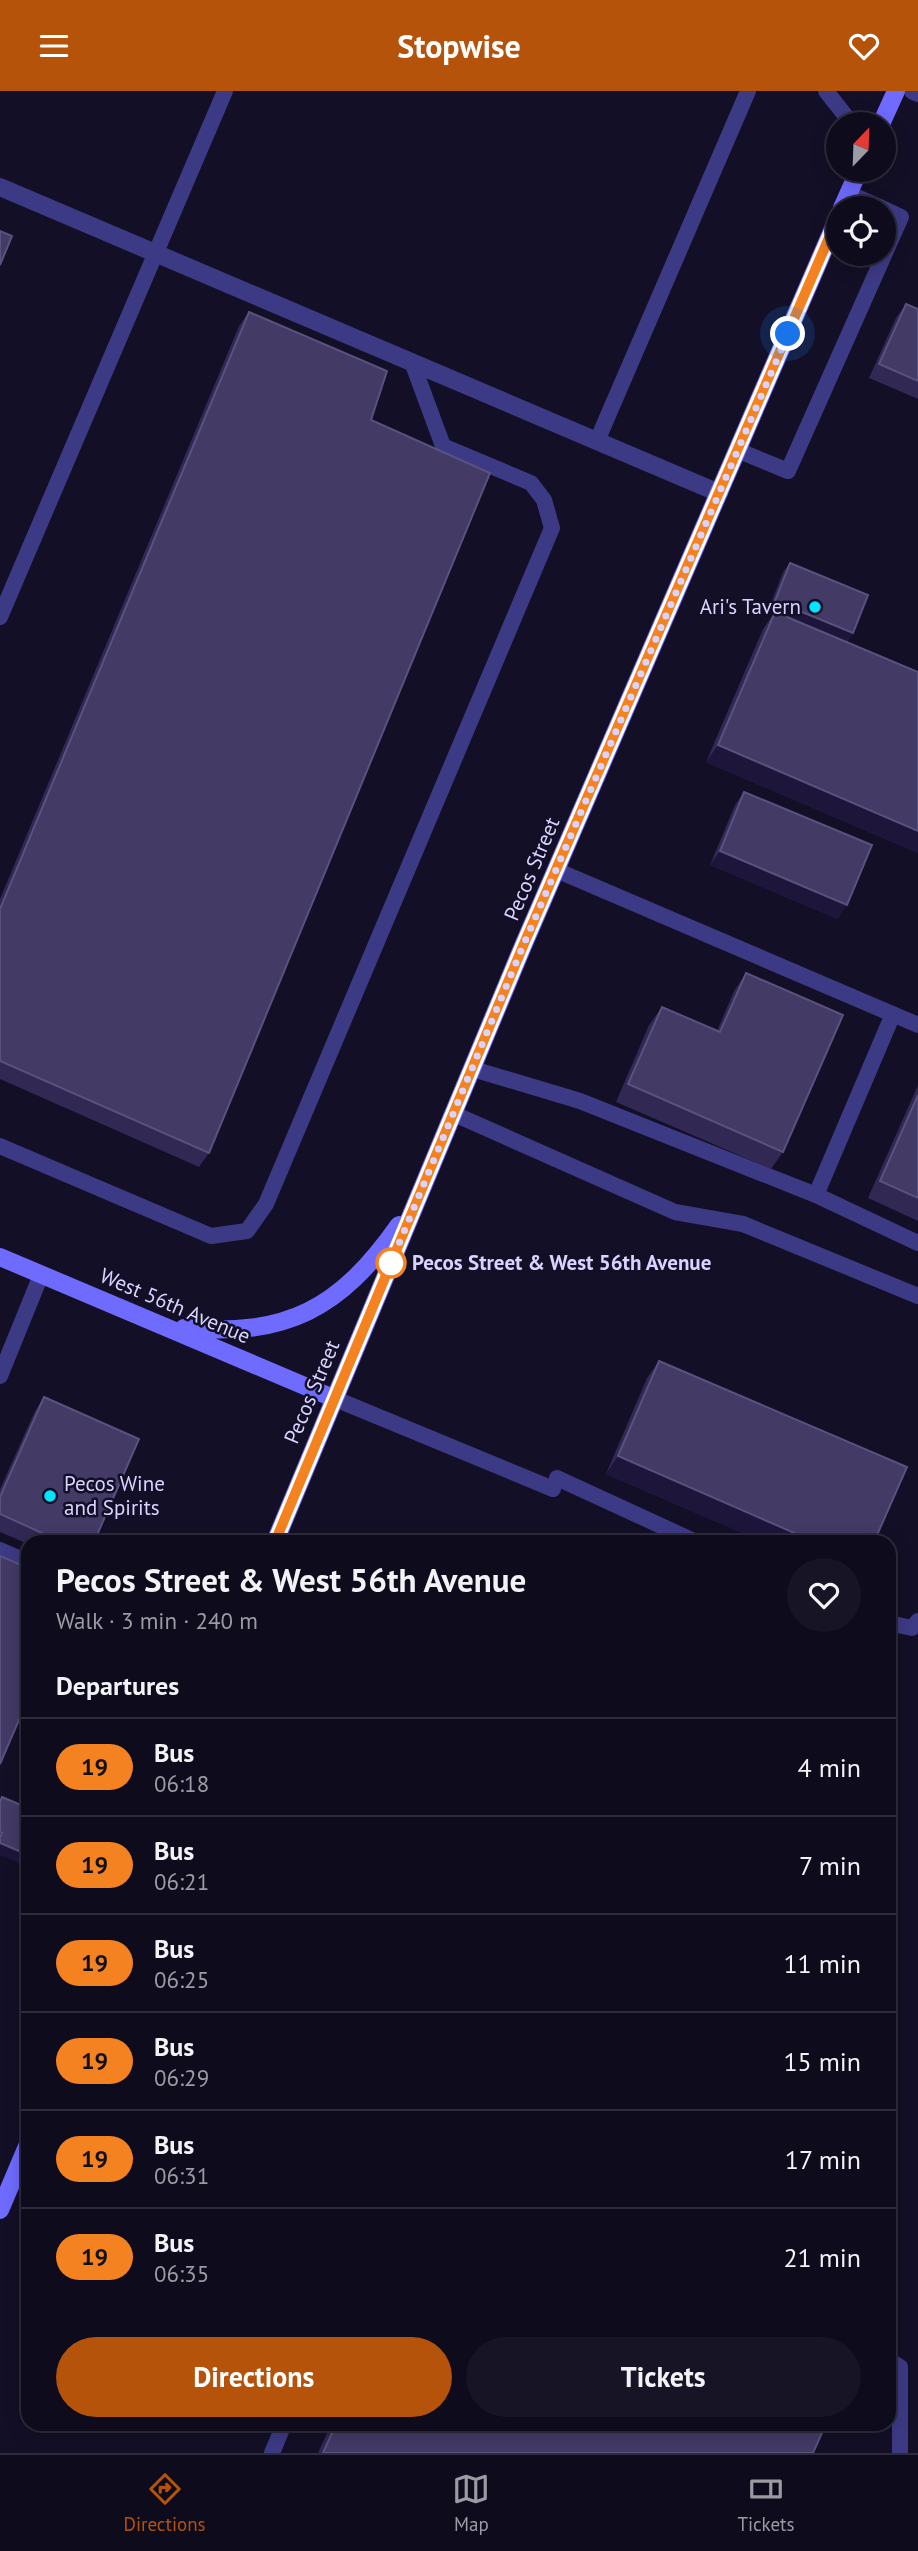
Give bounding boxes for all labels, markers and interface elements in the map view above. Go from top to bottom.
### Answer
text: Stopwise [397,25,521,67]
icon: menu [35,27,73,65]
icon: heart [845,27,883,65]
north arrow [826,112,896,182]
map controls [826,112,896,266]
button: locate [826,196,896,266]
your location [770,316,805,351]
place label: Ari's Tavern [700,593,801,620]
marker: Ari's Tavern [807,599,823,615]
street label: Pecos Street [498,813,565,925]
marker: Pecos Street & West 56th Avenue [376,1248,406,1278]
place label: Pecos Street & West 56th Avenue [412,1249,711,1276]
street label: West 56th Avenue [96,1262,254,1349]
street label: Pecos Street [278,1336,345,1448]
place label: Pecos Wine and Spirits [64,1470,165,1521]
marker: Pecos Wine and Spirits [42,1488,58,1504]
text: Pecos Street & West 56th Avenue [56,1558,526,1601]
button: heart [787,1558,861,1632]
text: Walk · 3 min · 240 m [56,1606,258,1635]
text: Departures [56,1669,179,1702]
text: Bus [154,1736,194,1769]
text: 19 [81,1751,108,1782]
text: 4 min [798,1751,861,1784]
text: 06:18 [154,1769,209,1798]
text: Bus [154,1834,194,1867]
text: 19 [81,1849,108,1880]
text: 7 min [799,1849,861,1882]
text: 06:21 [154,1867,209,1896]
text: Bus [154,1932,194,1965]
text: 19 [81,1947,108,1978]
text: 11 min [783,1947,861,1980]
text: 06:25 [154,1965,209,1994]
text: Bus [154,2030,194,2063]
text: 19 [81,2045,108,2076]
text: 15 min [783,2045,861,2078]
text: 06:29 [154,2063,209,2092]
text: Bus [154,2128,194,2161]
text: 19 [81,2143,108,2174]
text: 17 min [785,2143,861,2176]
text: 06:31 [154,2161,209,2190]
text: Bus [154,2226,194,2259]
text: 19 [81,2241,108,2272]
text: 21 min [783,2241,861,2274]
text: 06:35 [154,2259,209,2288]
button: Directions [56,2337,452,2417]
button: Tickets [466,2337,861,2417]
tab: Directions [123,2470,206,2536]
tab: Map [452,2470,490,2536]
tab: Tickets [737,2470,795,2536]

